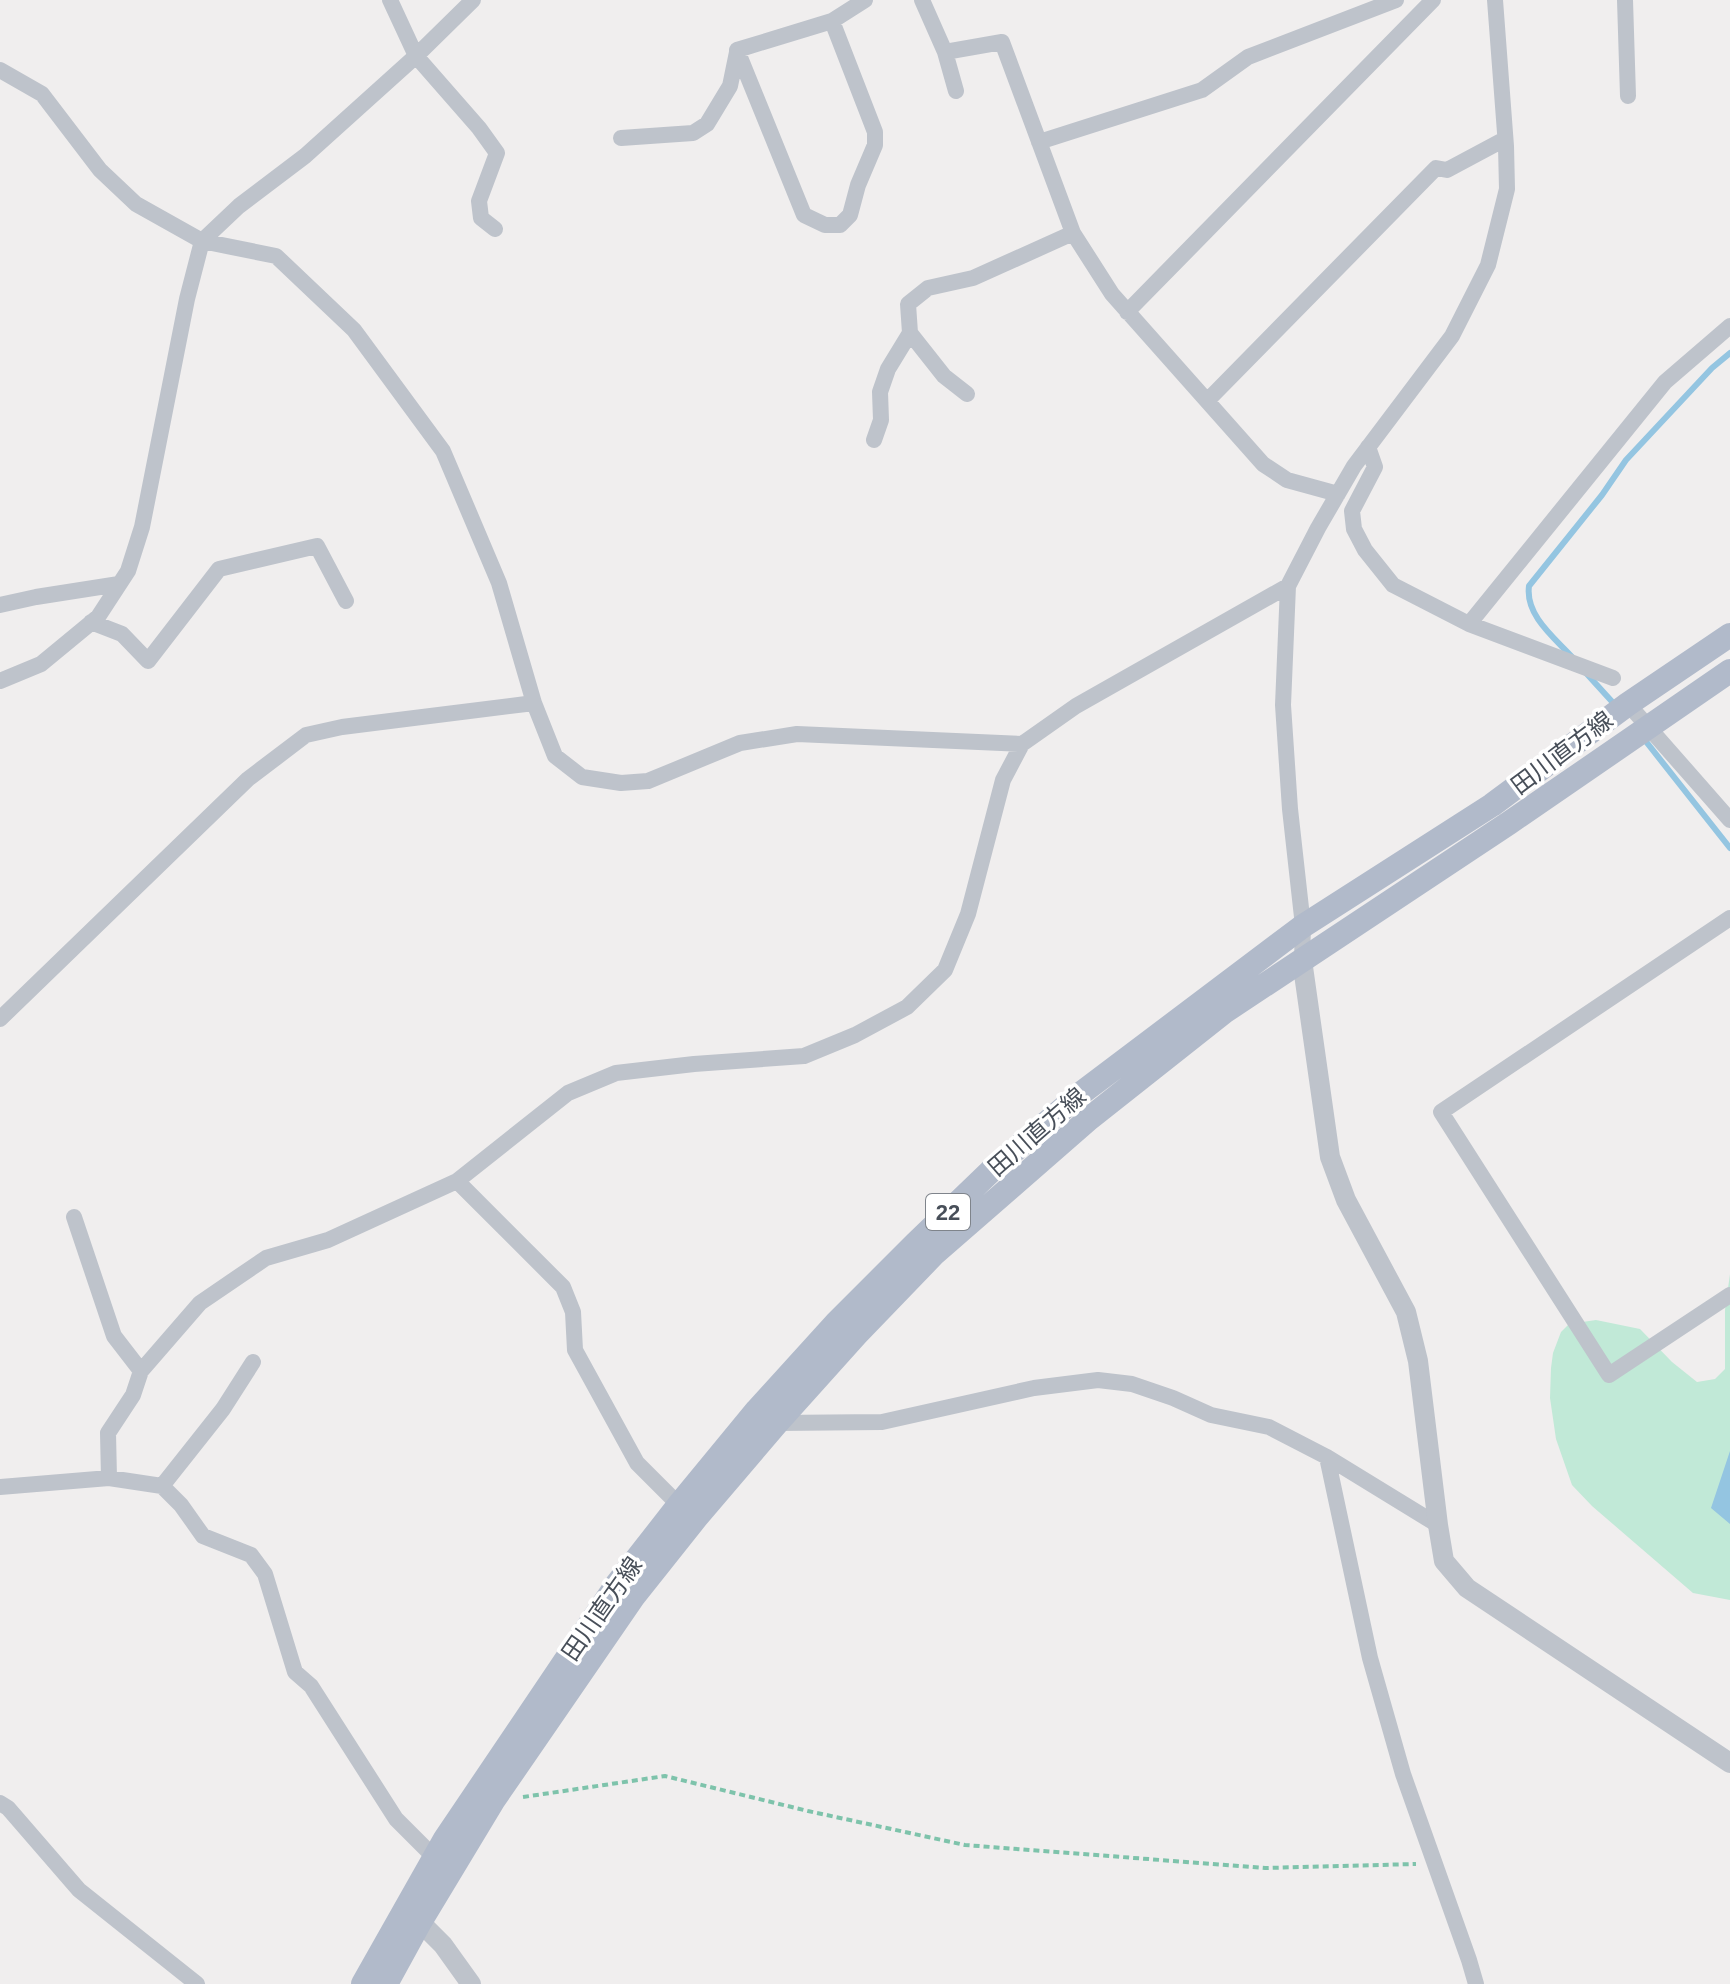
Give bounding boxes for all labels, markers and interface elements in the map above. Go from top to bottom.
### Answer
street label: 田川直方線 [1506,706,1618,799]
street label: 田川直方線 [983,1082,1091,1181]
road number: 22 [926,1194,970,1230]
street label: 田川直方線 [556,1552,647,1666]

